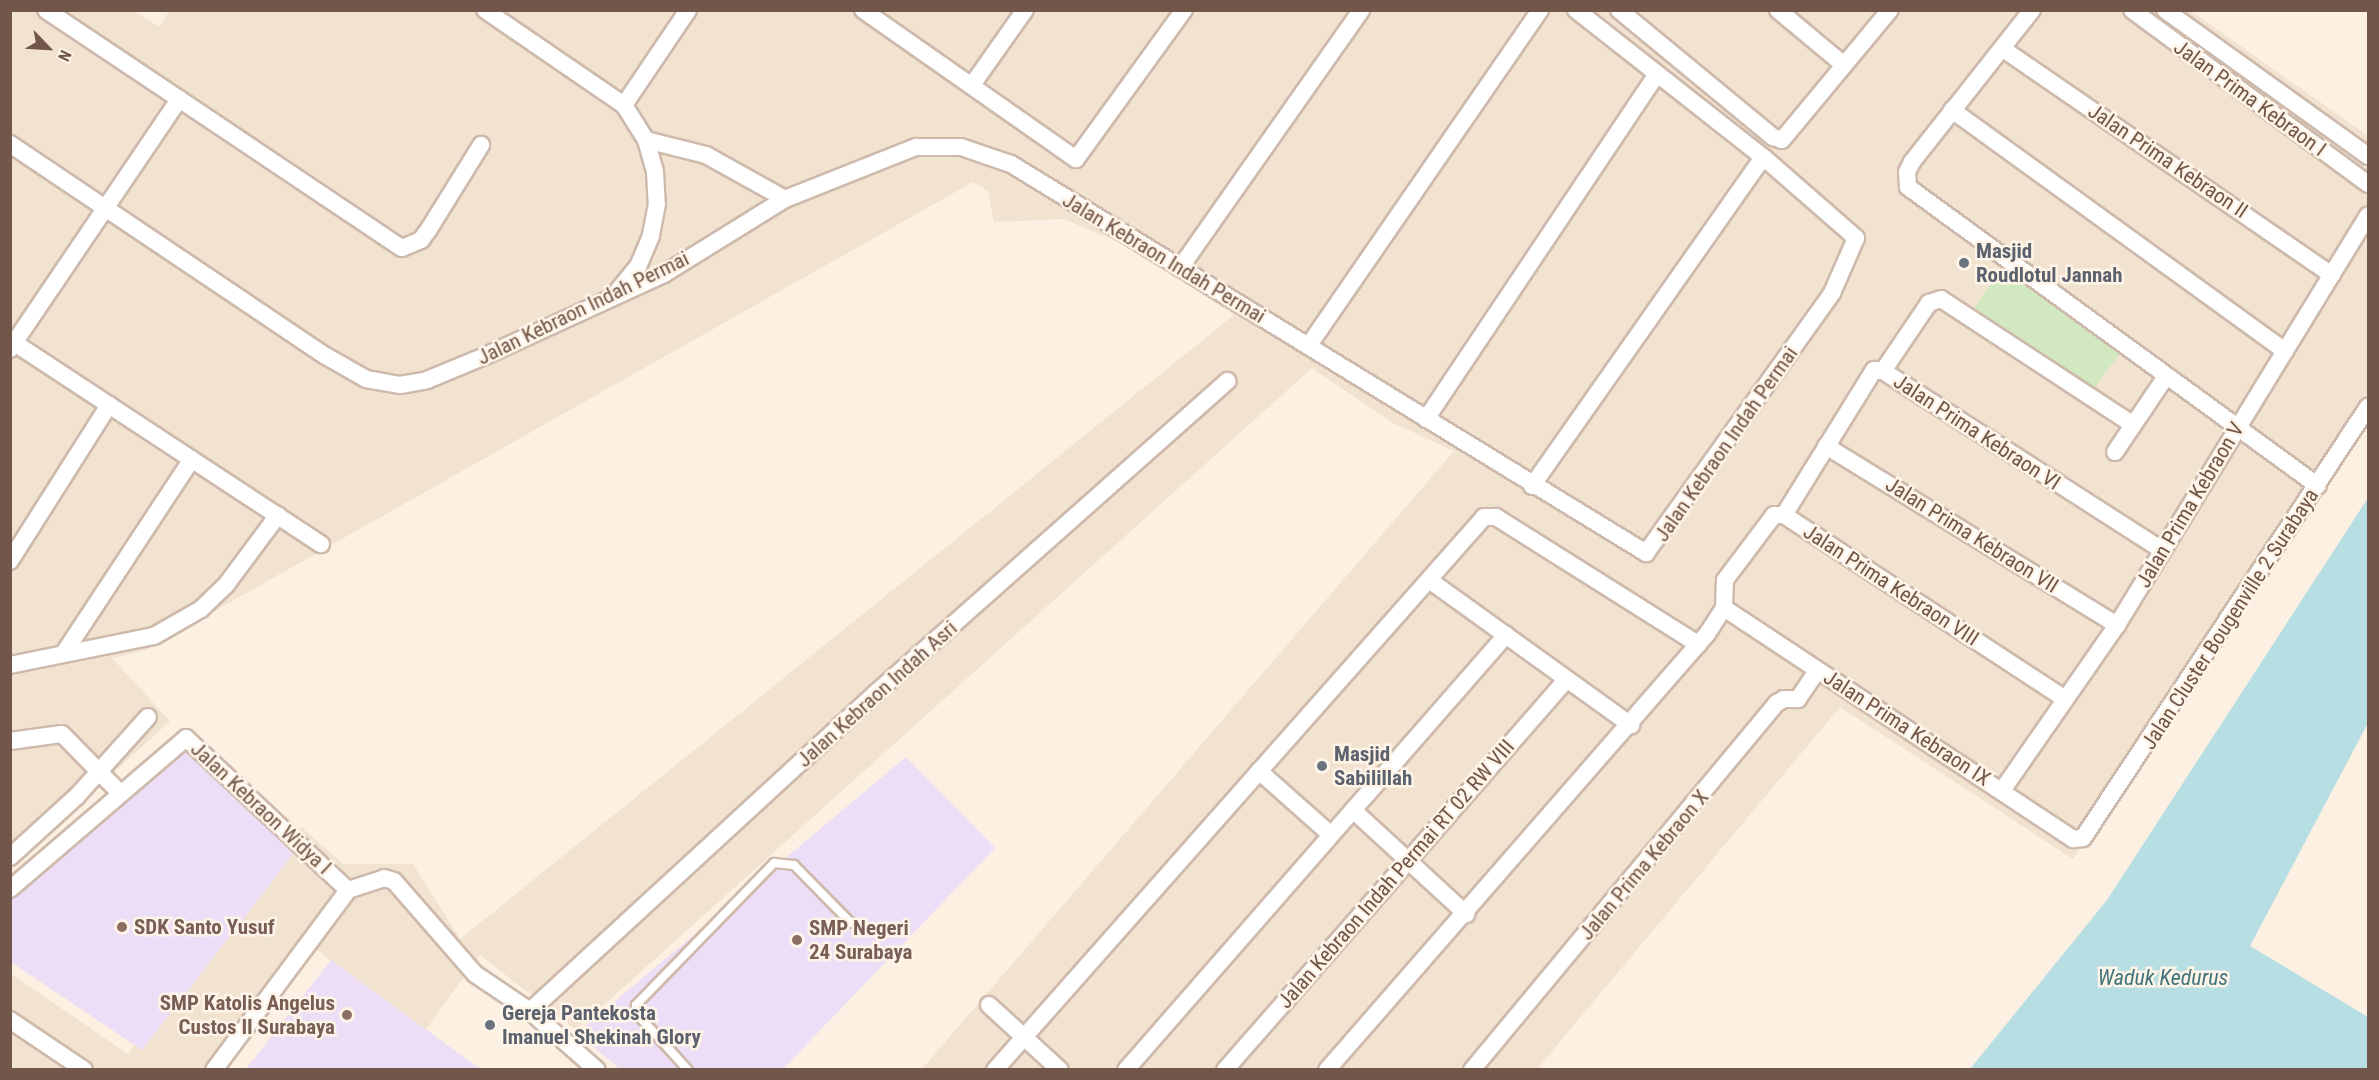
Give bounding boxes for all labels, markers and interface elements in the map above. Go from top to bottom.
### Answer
north arrow [18,18,78,78]
street label: Jalan Prima Kebraon I [2169,34,2331,162]
text: N [54,47,75,64]
street label: Jalan Prima Kebraon II [2083,98,2253,224]
street label: Jalan Kebraon Indah Permai [1058,187,1270,329]
place label: Masjid Roudlotul Jannah [1976,238,2123,288]
street label: Jalan Kebraon Indah Permai [473,246,693,370]
marker: Masjid Roudlotul Jannah [1957,256,1971,270]
street label: Jalan Kebraon Indah Permai [1649,342,1803,546]
street label: Jalan Prima Kebraon VI [1889,369,2065,495]
street label: Jalan Prima Kebraon V [2131,418,2249,592]
street label: Jalan Prima Kebraon VII [1881,472,2063,598]
street label: Jalan Cluster Bougenville 2 Surabaya [2136,484,2324,754]
street label: Jalan Prima Kebraon VIII [1799,519,1983,651]
street label: Jalan Kebraon Indah Asri [792,615,962,773]
street label: Jalan Prima Kebraon IX [1819,665,1995,791]
street label: Jalan Kebraon Indah Permai RT 02 RW VIII [1272,734,1520,1014]
street label: Jalan Kebraon Widya I [185,736,337,880]
place label: Masjid Sabilillah [1334,741,1412,791]
marker: Masjid Sabilillah [1315,759,1329,773]
street label: Jalan Prima Kebraon X [1574,785,1714,945]
place label: SDK Santo Yusuf [134,914,275,940]
place label: SMP Negeri 24 Surabaya [809,915,912,965]
marker: SDK Santo Yusuf [115,920,129,934]
marker: SMP Negeri 24 Surabaya [790,933,804,947]
water label: Waduk Kedurus [2098,965,2228,991]
place label: SMP Katolis Angelus Custos II Surabaya [160,990,335,1040]
place label: Gereja Pantekosta Imanuel Shekinah Glory [502,1000,701,1050]
marker: SMP Katolis Angelus Custos II Surabaya [340,1008,354,1022]
marker: Gereja Pantekosta Imanuel Shekinah Glory [483,1018,497,1032]

